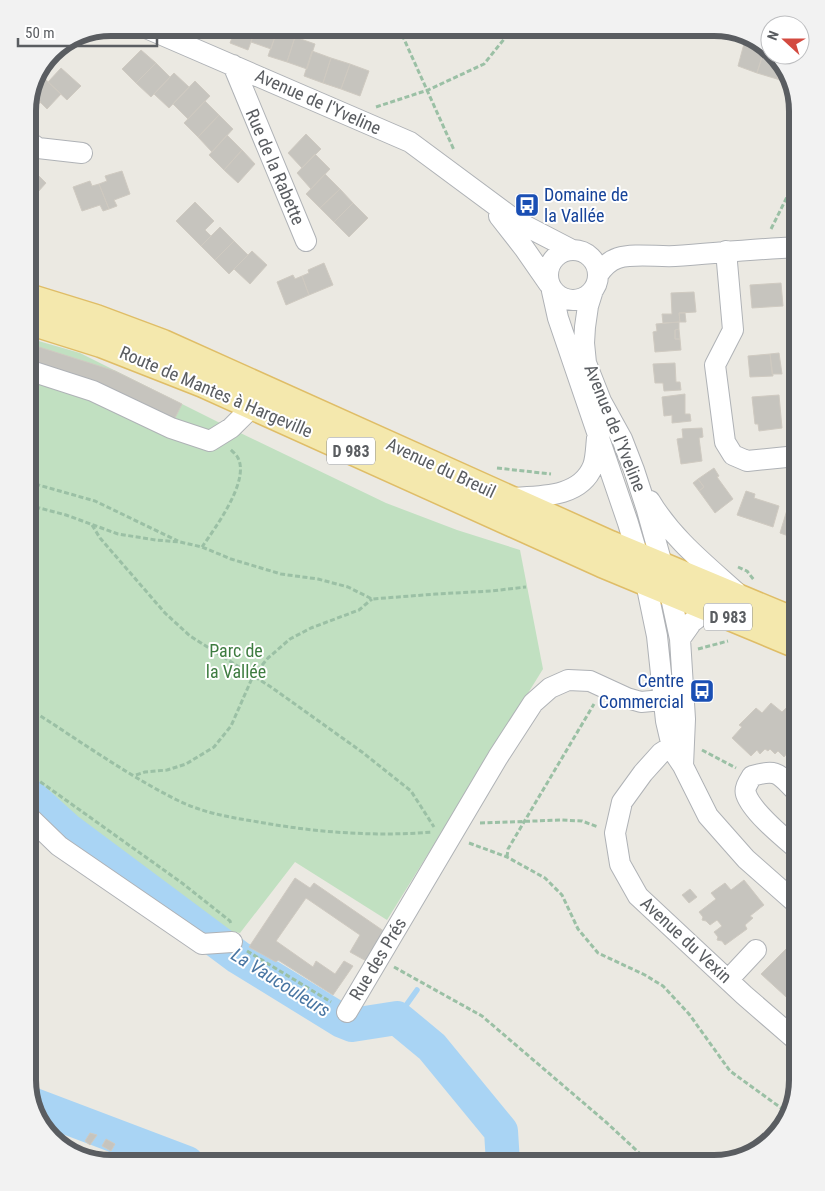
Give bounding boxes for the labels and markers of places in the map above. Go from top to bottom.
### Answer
place label: Domaine de la Vallée [544,184,628,226]
bus stop icon: Domaine de la Vallée [514,192,540,218]
place label: Centre Commercial [599,670,684,712]
bus stop icon: Centre Commercial [689,678,715,704]

